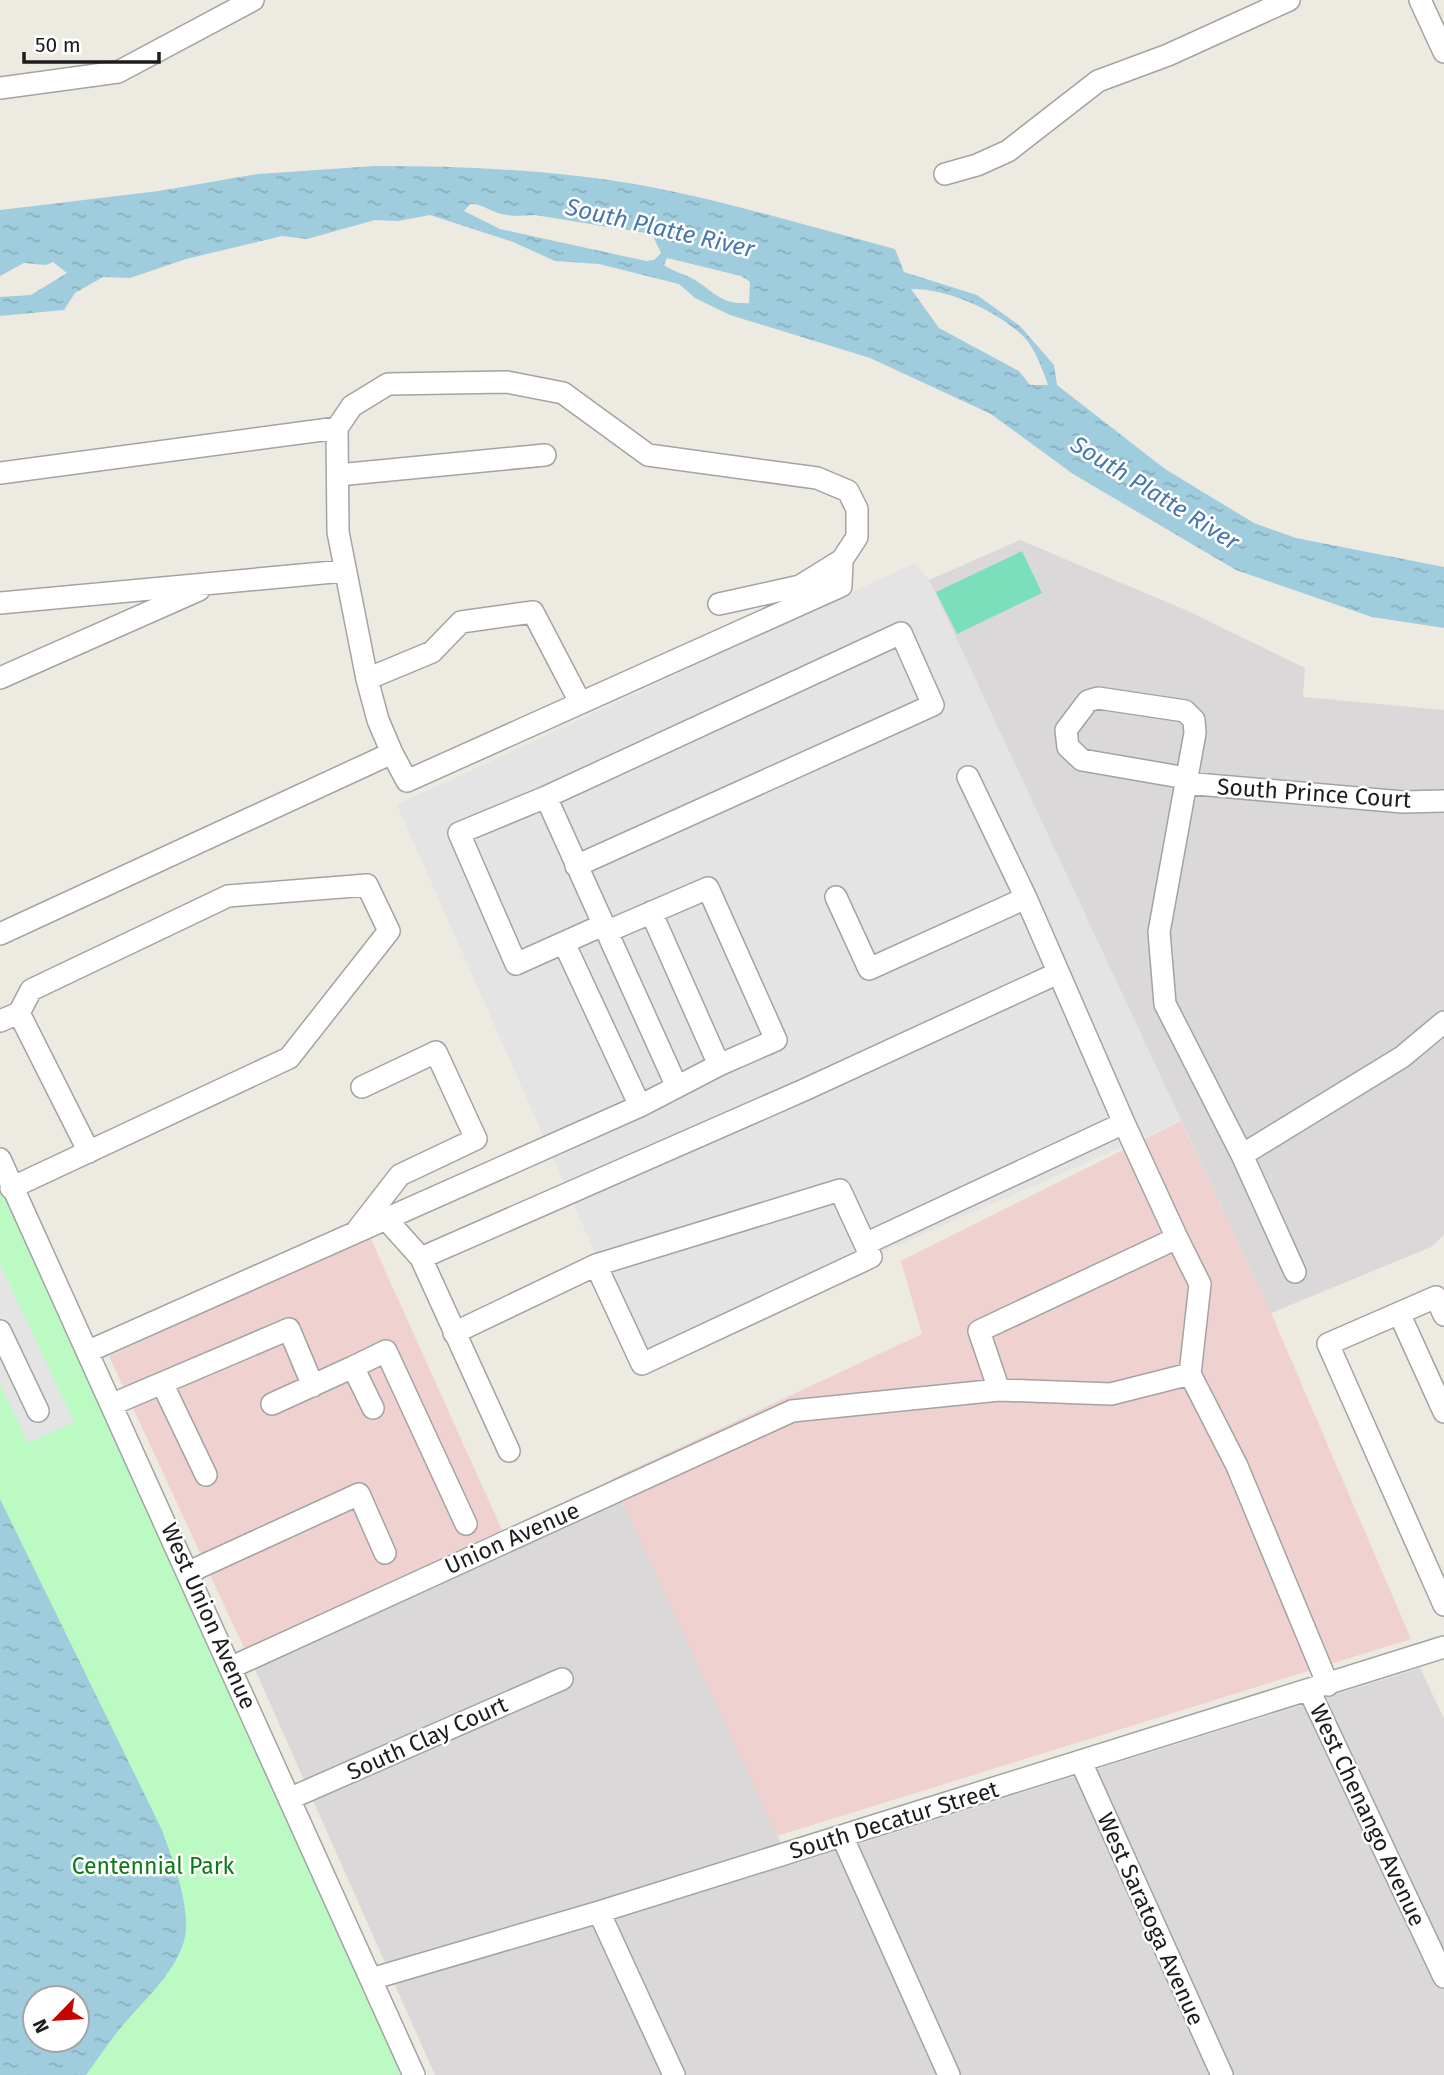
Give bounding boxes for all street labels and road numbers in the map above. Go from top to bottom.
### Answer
street label: South Prince Court [1216,772,1413,814]
street label: Union Avenue [440,1496,584,1580]
street label: West Union Avenue [155,1519,263,1713]
street label: South Clay Court [343,1690,512,1786]
street label: West Chenango Avenue [1304,1699,1432,1931]
street label: South Decatur Street [786,1775,1002,1865]
street label: West Saratoga Avenue [1091,1808,1211,2030]

